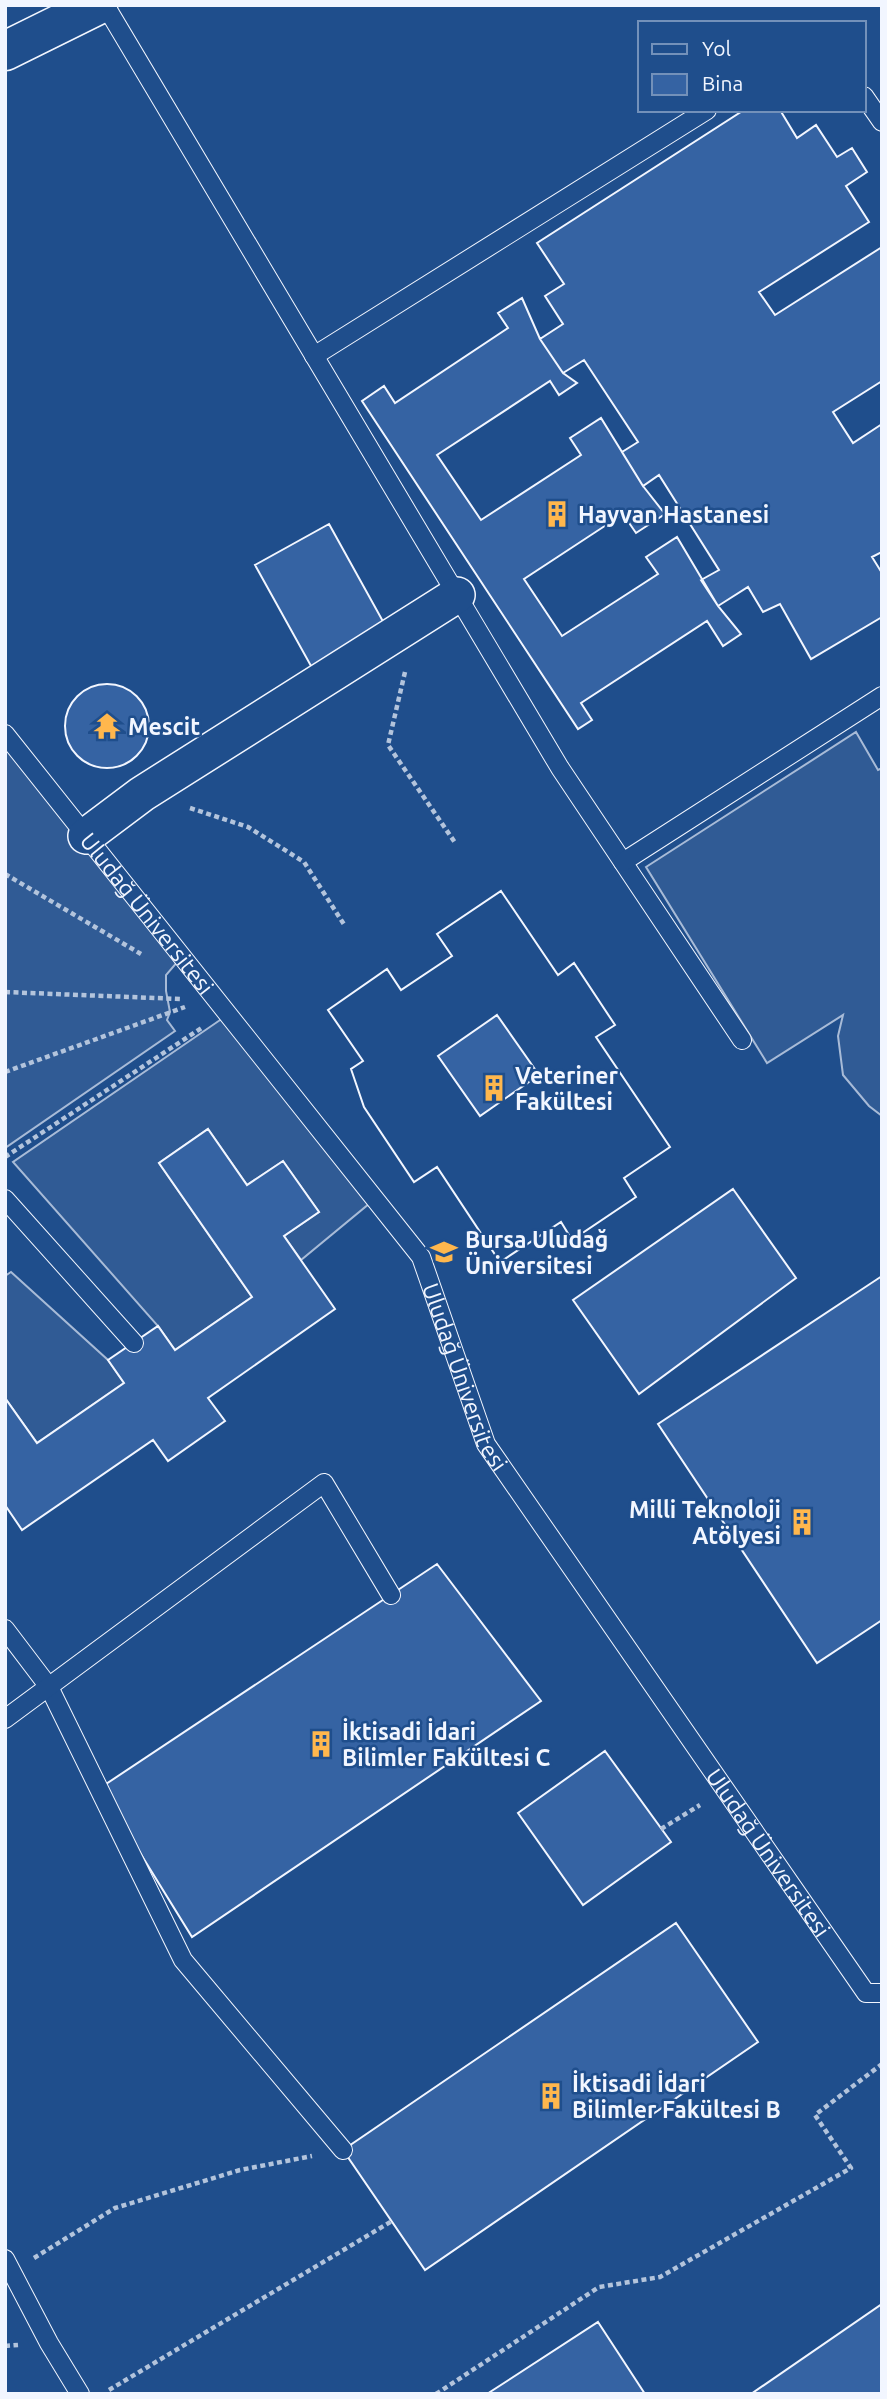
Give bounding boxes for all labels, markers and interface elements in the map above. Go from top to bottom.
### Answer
legend [638,21,866,112]
text: Yol [702,36,731,60]
text: Bina [702,71,743,95]
building icon: Hayvan Hastanesi [542,499,572,529]
place label: Hayvan Hastanesi [578,502,769,527]
temple icon: Mescit [92,711,122,741]
place label: Mescit [128,714,200,739]
street label: Uludağ Üniversitesi [76,828,219,999]
place label: Veteriner Fakültesi [515,1063,619,1114]
building icon: Veteriner Fakültesi [479,1073,509,1103]
place label: Bursa Uludağ Üniversitesi [465,1227,608,1278]
school or university icon: Bursa Uludağ Üniversitesi [429,1237,459,1267]
street label: Uludağ Üniversitesi [419,1280,513,1475]
place label: Milli Teknoloji Atölyesi [629,1497,781,1548]
building icon: Milli Teknoloji Atölyesi [787,1507,817,1537]
place label: İktisadi İdari Bilimler Fakültesi C [342,1718,550,1770]
building icon: İktisadi İdari Bilimler Fakültesi C [306,1729,336,1759]
street label: Uludağ Üniversitesi [702,1764,836,1941]
place label: İktisadi İdari Bilimler Fakültesi B [572,2070,781,2122]
building icon: İktisadi İdari Bilimler Fakültesi B [536,2081,566,2111]

